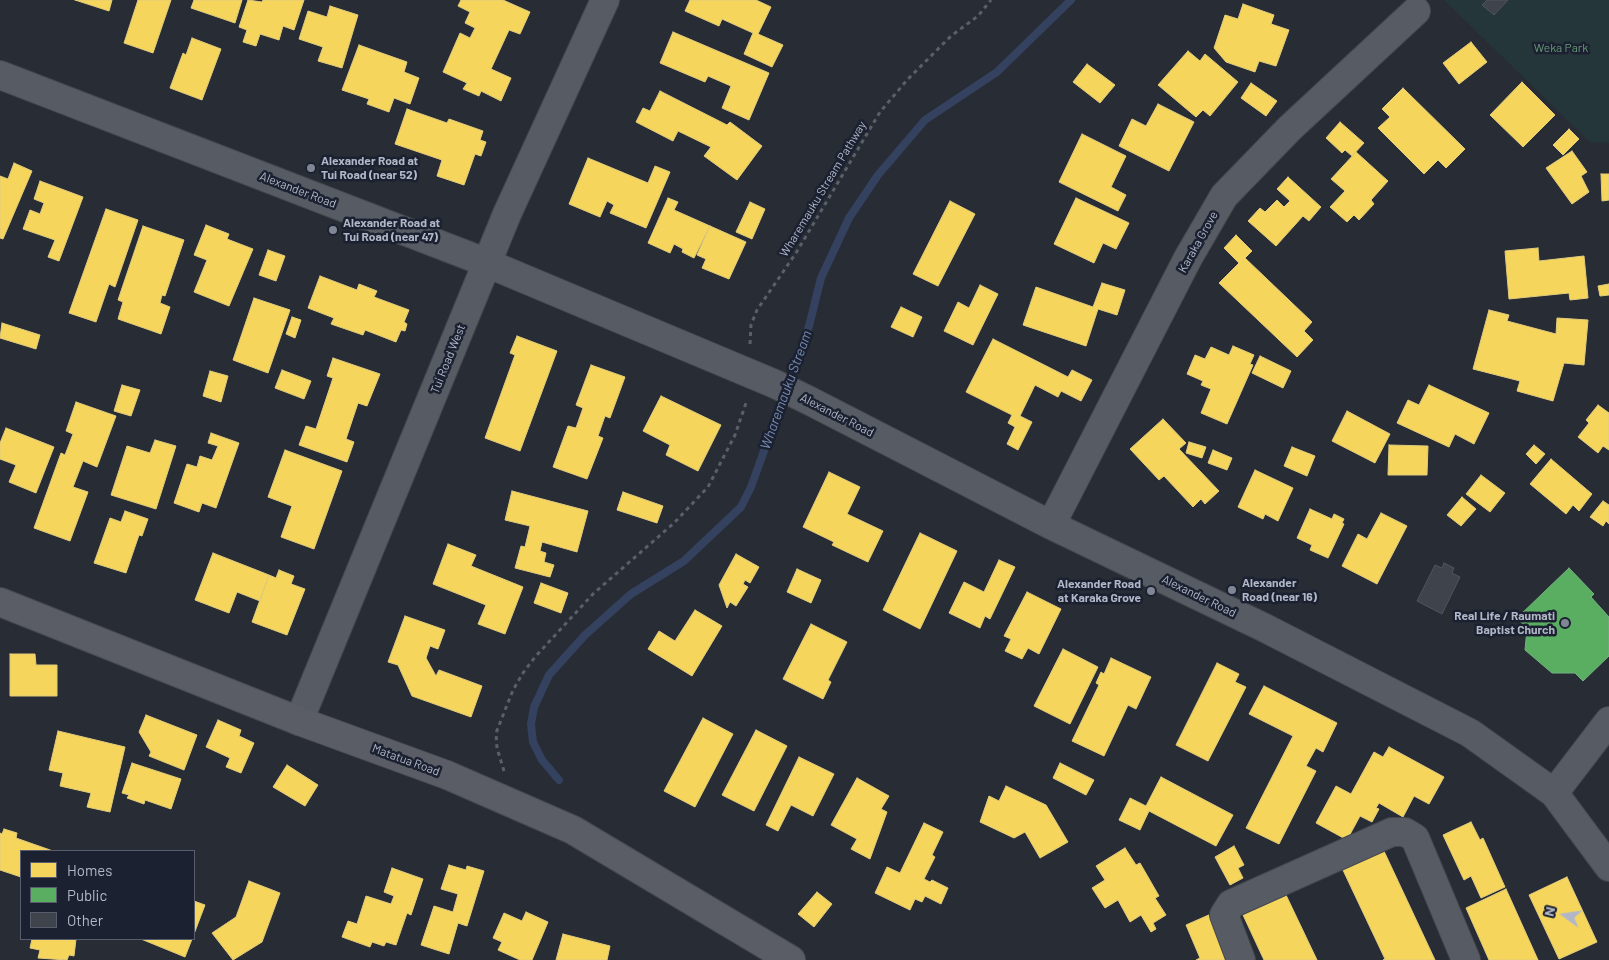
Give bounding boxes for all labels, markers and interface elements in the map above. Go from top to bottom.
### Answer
park label: Weka Park [1534,41,1588,55]
street label: Wharemauku Stream Pathway [777,119,869,259]
place label: Alexander Road at Tui Road (near 52) [321,154,418,182]
marker: Alexander Road at Tui Road (near 52) [305,162,317,174]
street label: Alexander Road [258,169,338,211]
street label: Karaka Grove [1175,209,1221,275]
place label: Alexander Road at Tui Road (near 47) [343,216,440,244]
marker: Alexander Road at Tui Road (near 47) [327,224,339,236]
street label: Tui Road West [428,322,468,396]
water label: Wharemauku Stream [757,328,815,452]
street label: Alexander Road [798,390,876,440]
street label: Alexander Road [1160,572,1238,620]
place label: Alexander Road (near 16) [1242,576,1317,604]
place label: Alexander Road at Karaka Grove [1057,577,1141,605]
marker: Alexander Road (near 16) [1226,584,1238,596]
marker: Alexander Road at Karaka Grove [1145,585,1157,597]
place label: Real Life / Raumati Baptist Church [1454,609,1555,637]
marker: Real Life / Raumati Baptist Church [1559,617,1571,629]
street label: Matatua Road [370,741,442,779]
legend [20,850,195,940]
text: Homes [67,861,112,879]
text: Public [67,886,107,904]
north arrow [1539,890,1589,940]
text: N [1540,905,1558,918]
text: Other [67,911,103,929]

